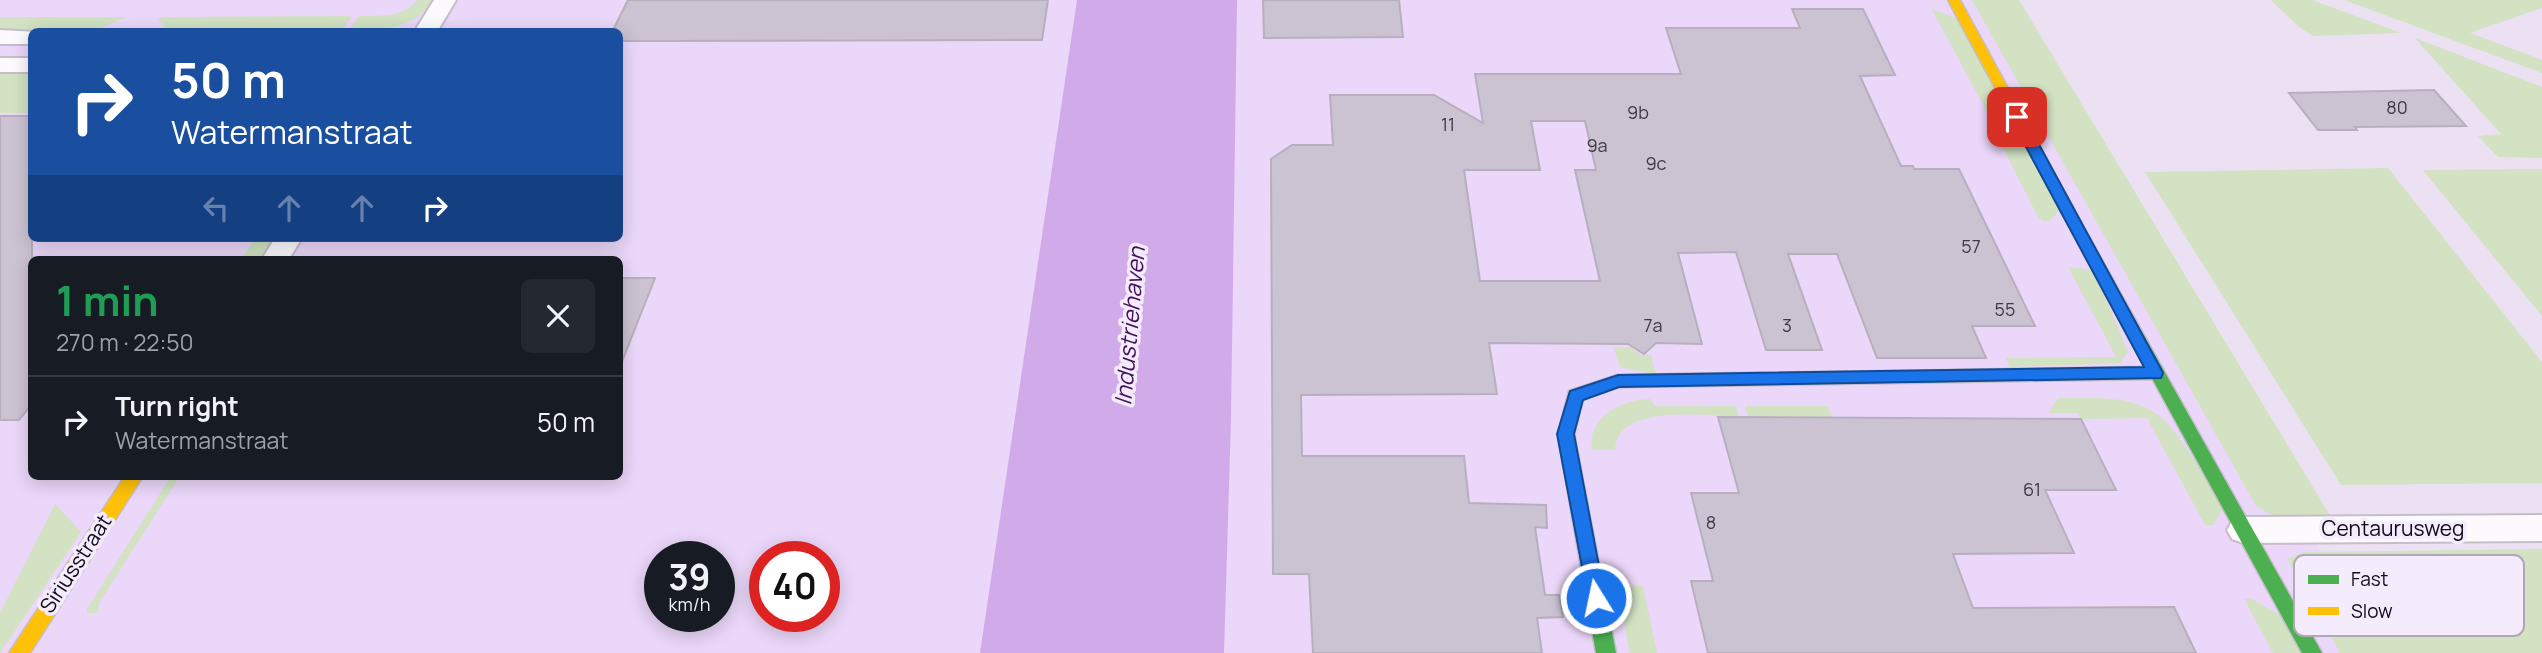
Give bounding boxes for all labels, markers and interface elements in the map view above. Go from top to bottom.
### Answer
text: 50 m [171,46,286,113]
icon: right [56,56,147,147]
pin [1987,87,2047,147]
house number: 80 [2386,95,2408,119]
icon: arrive [1998,98,2036,136]
house number: 9b [1627,100,1649,124]
text: Watermanstraat [171,110,413,154]
house number: 11 [1441,112,1455,136]
house number: 9a [1586,133,1608,157]
house number: 9c [1645,151,1667,175]
icon: left [197,189,235,227]
icon: ahead [270,189,308,227]
icon: ahead [343,189,381,227]
icon: right [416,189,454,227]
house number: 57 [1961,234,1981,258]
water label: Industriehaven [1106,244,1152,406]
text: 1 min [56,271,159,329]
button: close [521,279,595,353]
house number: 55 [1995,297,2015,321]
house number: 7a [1643,313,1663,337]
house number: 3 [1782,313,1792,337]
text: 270 m · 22:50 [56,326,194,358]
text: Turn right [115,388,239,424]
icon: right [56,403,94,441]
text: 50 m [537,404,595,440]
text: Watermanstraat [115,424,289,456]
house number: 61 [2023,477,2041,501]
street label: Siriusstraat [33,509,117,618]
house number: 8 [1706,510,1716,534]
street label: Centaurusweg [2321,514,2465,542]
speed limit sign: 40 [749,541,840,632]
text: 39 [668,553,711,601]
legend [2294,555,2524,636]
position arrow [1559,561,1633,635]
text: Fast [2351,566,2388,592]
text: km/h [669,592,710,616]
text: Slow [2351,598,2393,624]

